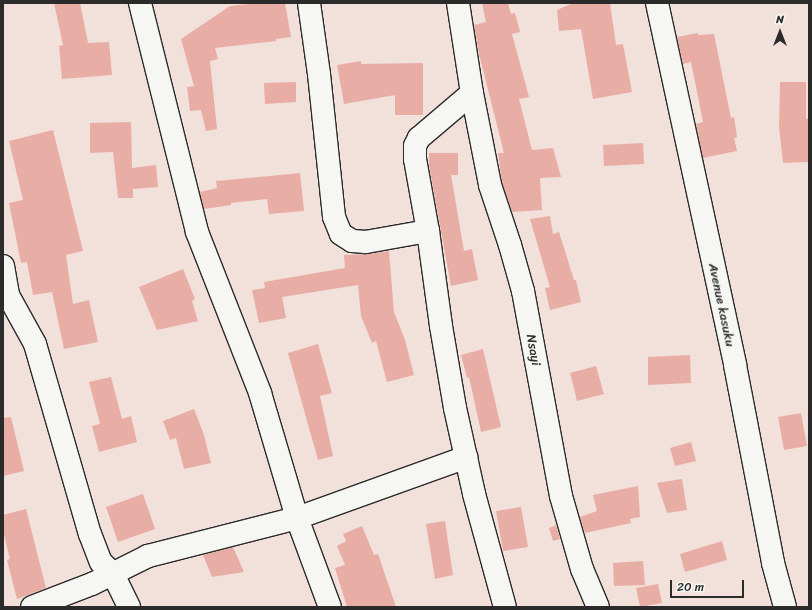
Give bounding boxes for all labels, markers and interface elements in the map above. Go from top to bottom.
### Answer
text: N [776,10,784,29]
north arrow [760,12,800,52]
street label: Avenue kasuku [705,262,737,348]
street label: Nsayi [523,333,543,367]
scale bar [672,572,746,598]
text: 20 m [677,576,704,598]

